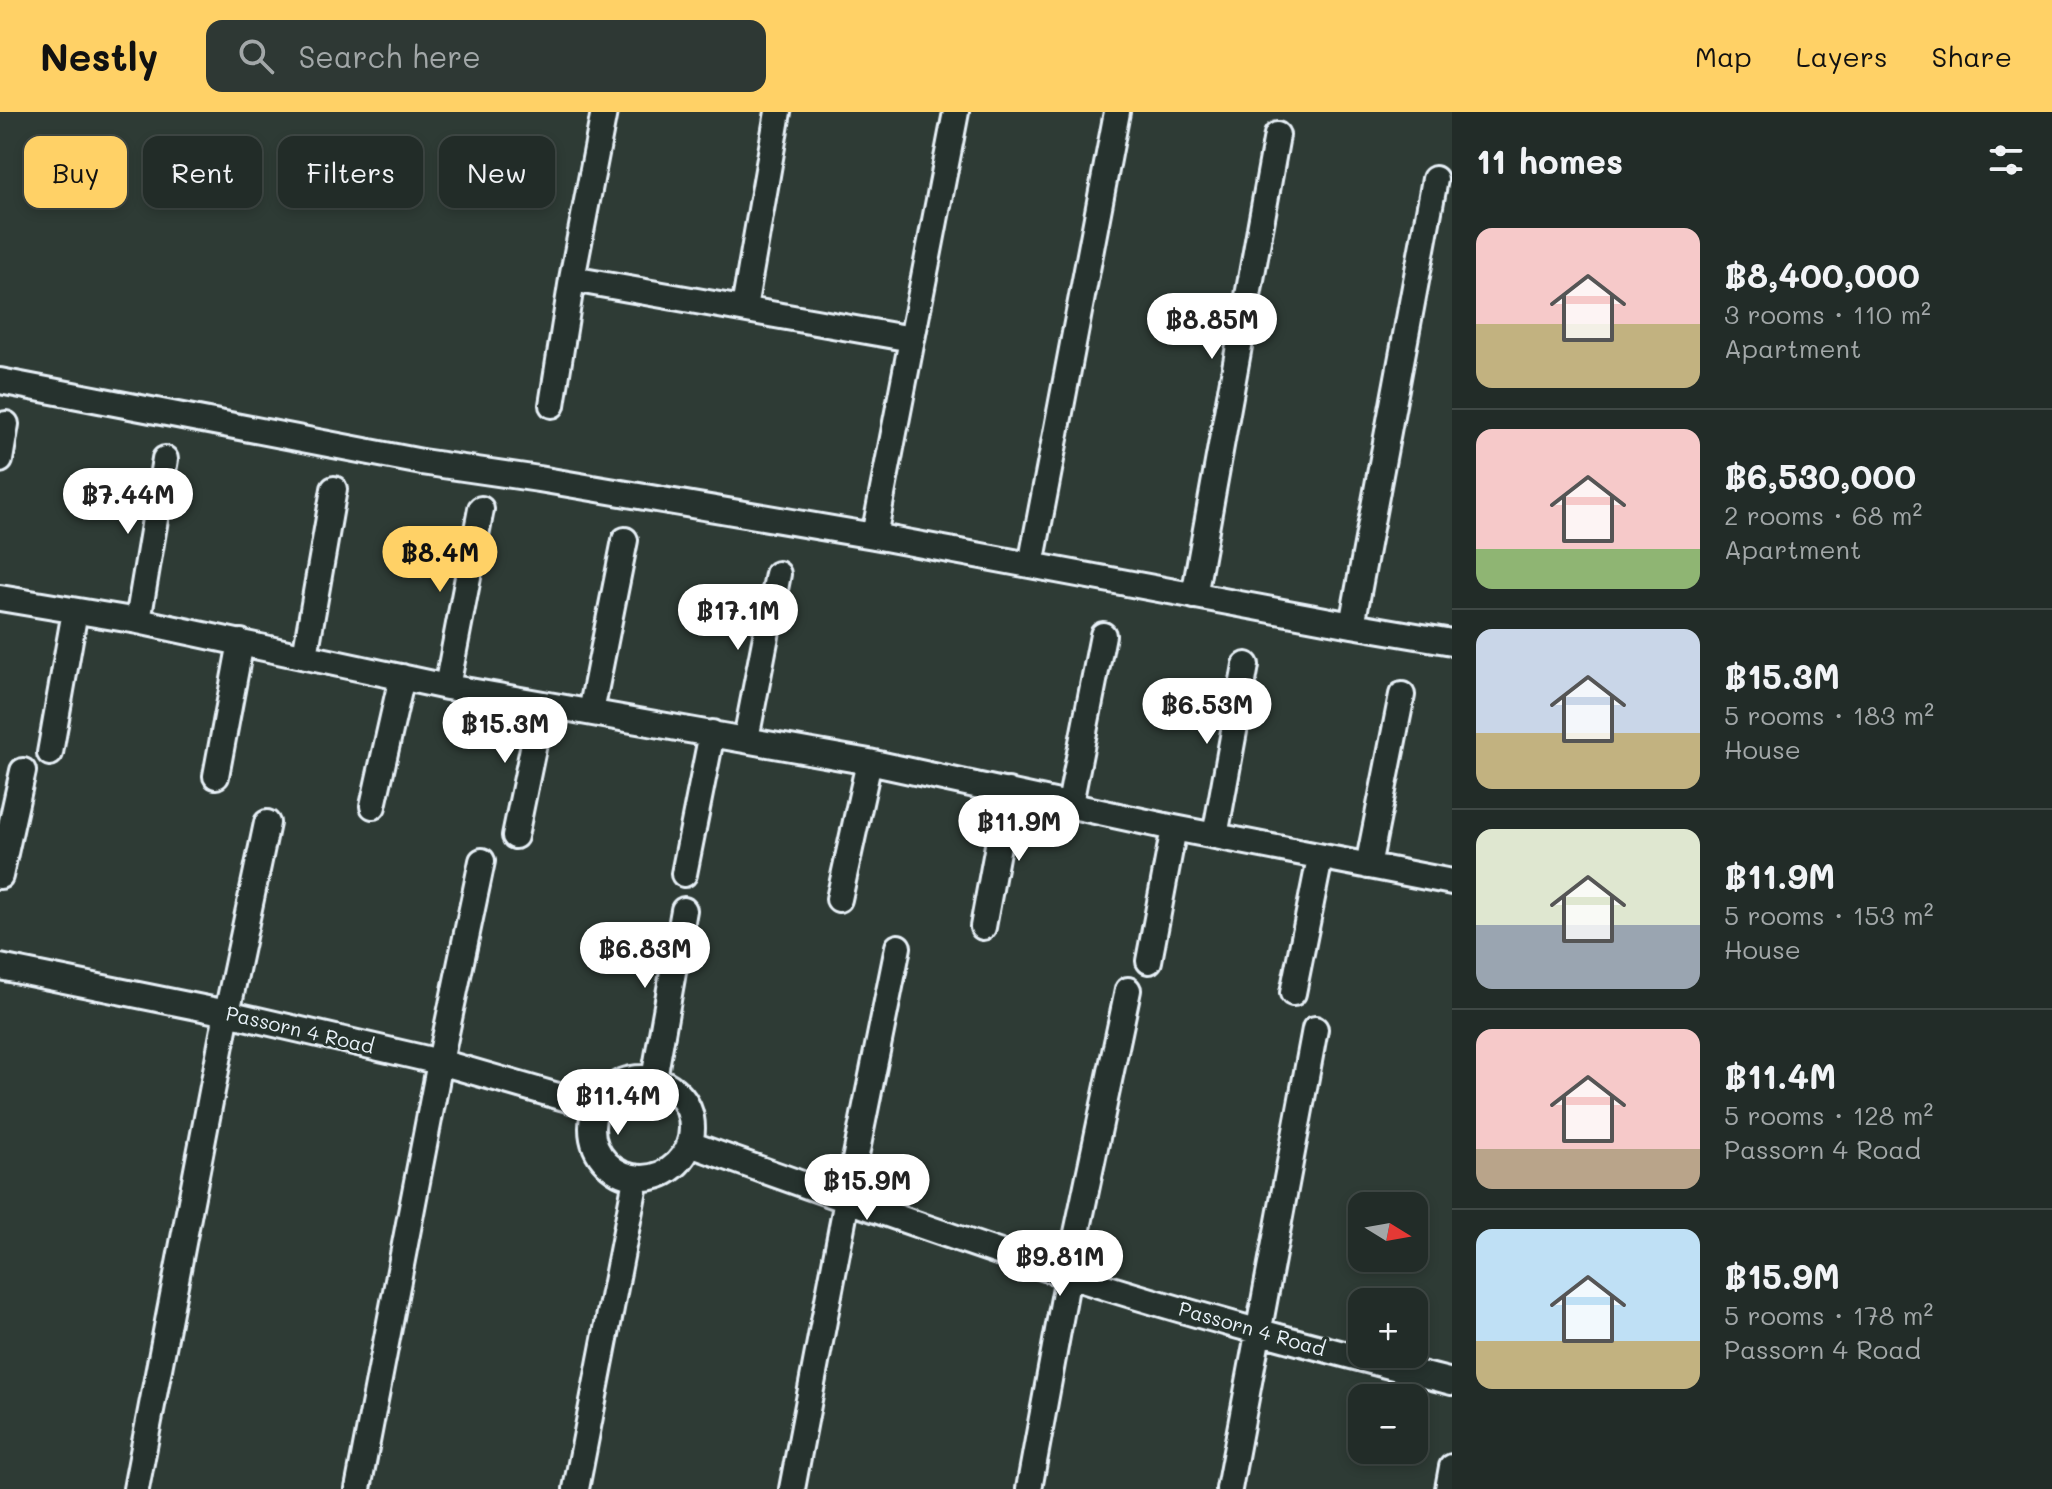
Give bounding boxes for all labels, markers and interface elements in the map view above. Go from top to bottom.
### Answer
search box [206,20,766,92]
text: Nestly [40,31,158,81]
icon: search [234,34,278,78]
text: Search here [298,36,481,76]
text: Map [1695,38,1752,74]
text: Layers [1796,38,1888,74]
text: Share [1932,38,2012,74]
chip: Buy [24,136,127,208]
chip: Rent [143,136,262,208]
chip: Filters [278,136,423,208]
chip: New [439,136,555,208]
text: 11 homes [1476,138,1623,183]
icon: filters [1984,138,2028,182]
text: ฿8,400,000 [1724,252,1920,297]
icon: home [1540,260,1636,356]
pin: ฿8.85M [1147,293,1277,361]
text: 3 rooms · 110 m² [1724,297,1931,331]
text: ฿8.85M [1165,302,1259,336]
text: Apartment [1724,331,1861,365]
text: ฿6,530,000 [1724,453,1916,498]
icon: home [1540,461,1636,557]
pin: ฿7.44M [63,468,193,536]
text: ฿7.44M [81,477,175,511]
text: 2 rooms · 68 m² [1724,498,1922,532]
pin: ฿8.4M [384,526,496,594]
text: Apartment [1724,532,1861,566]
text: ฿8.4M [400,535,480,569]
pin: ฿17.1M [673,584,803,652]
text: ฿17.1M [696,593,780,627]
text: ฿15.3M [1724,653,1840,698]
icon: home [1540,661,1636,757]
pin: ฿6.53M [1142,678,1272,746]
text: ฿6.53M [1160,687,1254,721]
pin: ฿15.3M [440,697,570,765]
text: 5 rooms · 183 m² [1724,698,1934,732]
text: ฿15.3M [461,706,549,740]
text: House [1724,732,1801,766]
pin: ฿11.9M [954,795,1084,863]
text: ฿11.9M [976,804,1062,838]
text: ฿11.9M [1724,853,1835,898]
icon: home [1540,861,1636,957]
text: 5 rooms · 153 m² [1724,898,1934,932]
pin: ฿6.83M [580,922,710,990]
text: ฿6.83M [598,931,692,965]
text: House [1724,932,1801,966]
street label: Passorn 4 Road [224,999,377,1059]
text: ฿11.4M [1724,1053,1837,1098]
icon: home [1540,1061,1636,1157]
pin: ฿11.4M [553,1069,683,1137]
text: ฿11.4M [575,1078,661,1112]
text: 5 rooms · 128 m² [1724,1098,1933,1132]
text: Passorn 4 Road [1724,1132,1921,1166]
pin: ฿15.9M [802,1154,932,1222]
text: ฿15.9M [823,1163,911,1197]
north arrow [1348,1192,1428,1272]
map controls [1348,1192,1428,1464]
pin: ฿9.81M [995,1230,1125,1298]
text: ฿9.81M [1015,1239,1105,1273]
text: ฿15.9M [1724,1253,1840,1298]
icon: home [1540,1261,1636,1357]
button: + [1348,1288,1428,1368]
street label: Passorn 4 Road [1176,1295,1329,1361]
text: 5 rooms · 178 m² [1724,1298,1933,1332]
text: Passorn 4 Road [1724,1332,1921,1366]
button: − [1348,1384,1428,1464]

